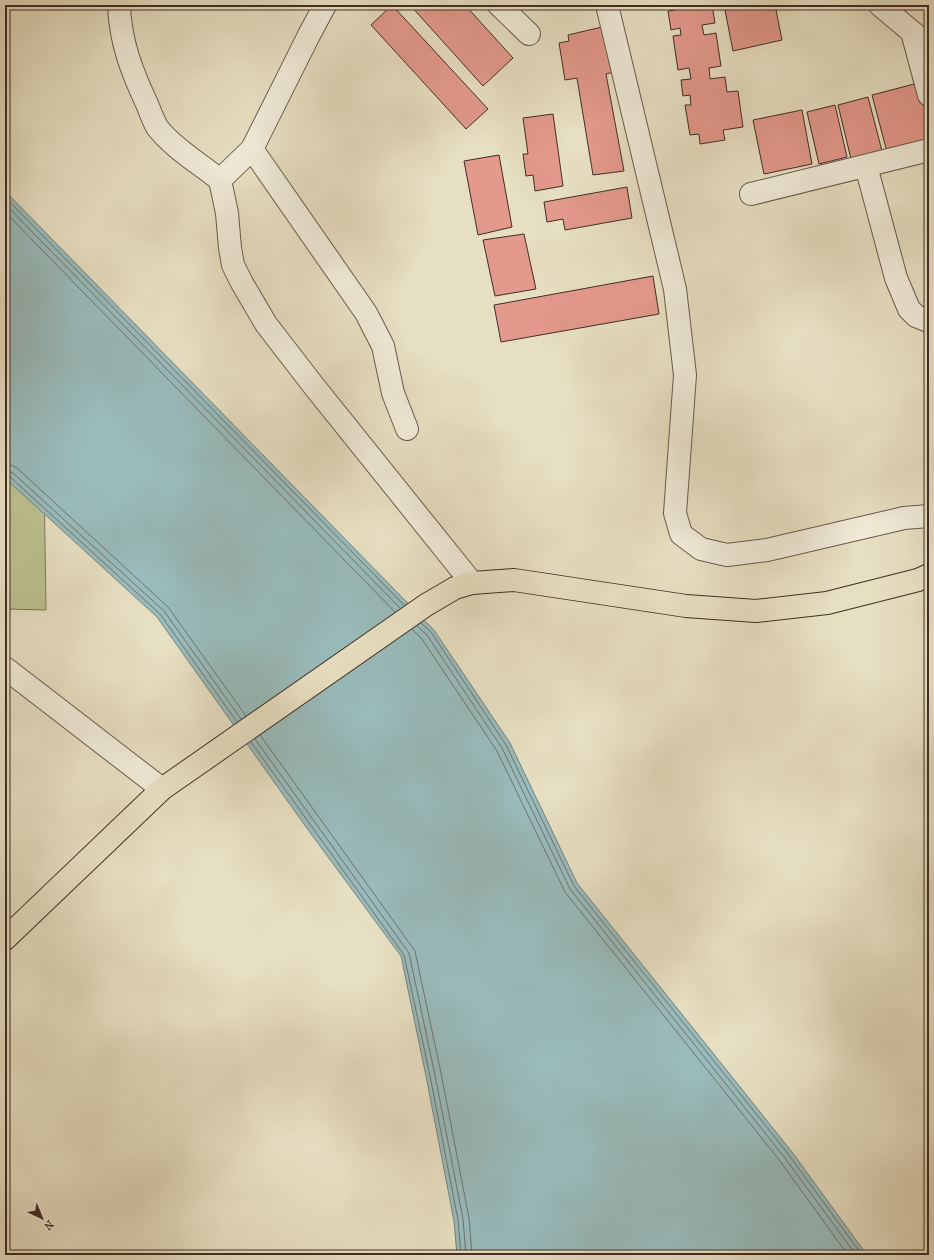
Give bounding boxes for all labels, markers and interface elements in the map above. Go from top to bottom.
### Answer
north arrow [22,1198,62,1238]
text: N [41,1217,56,1233]

